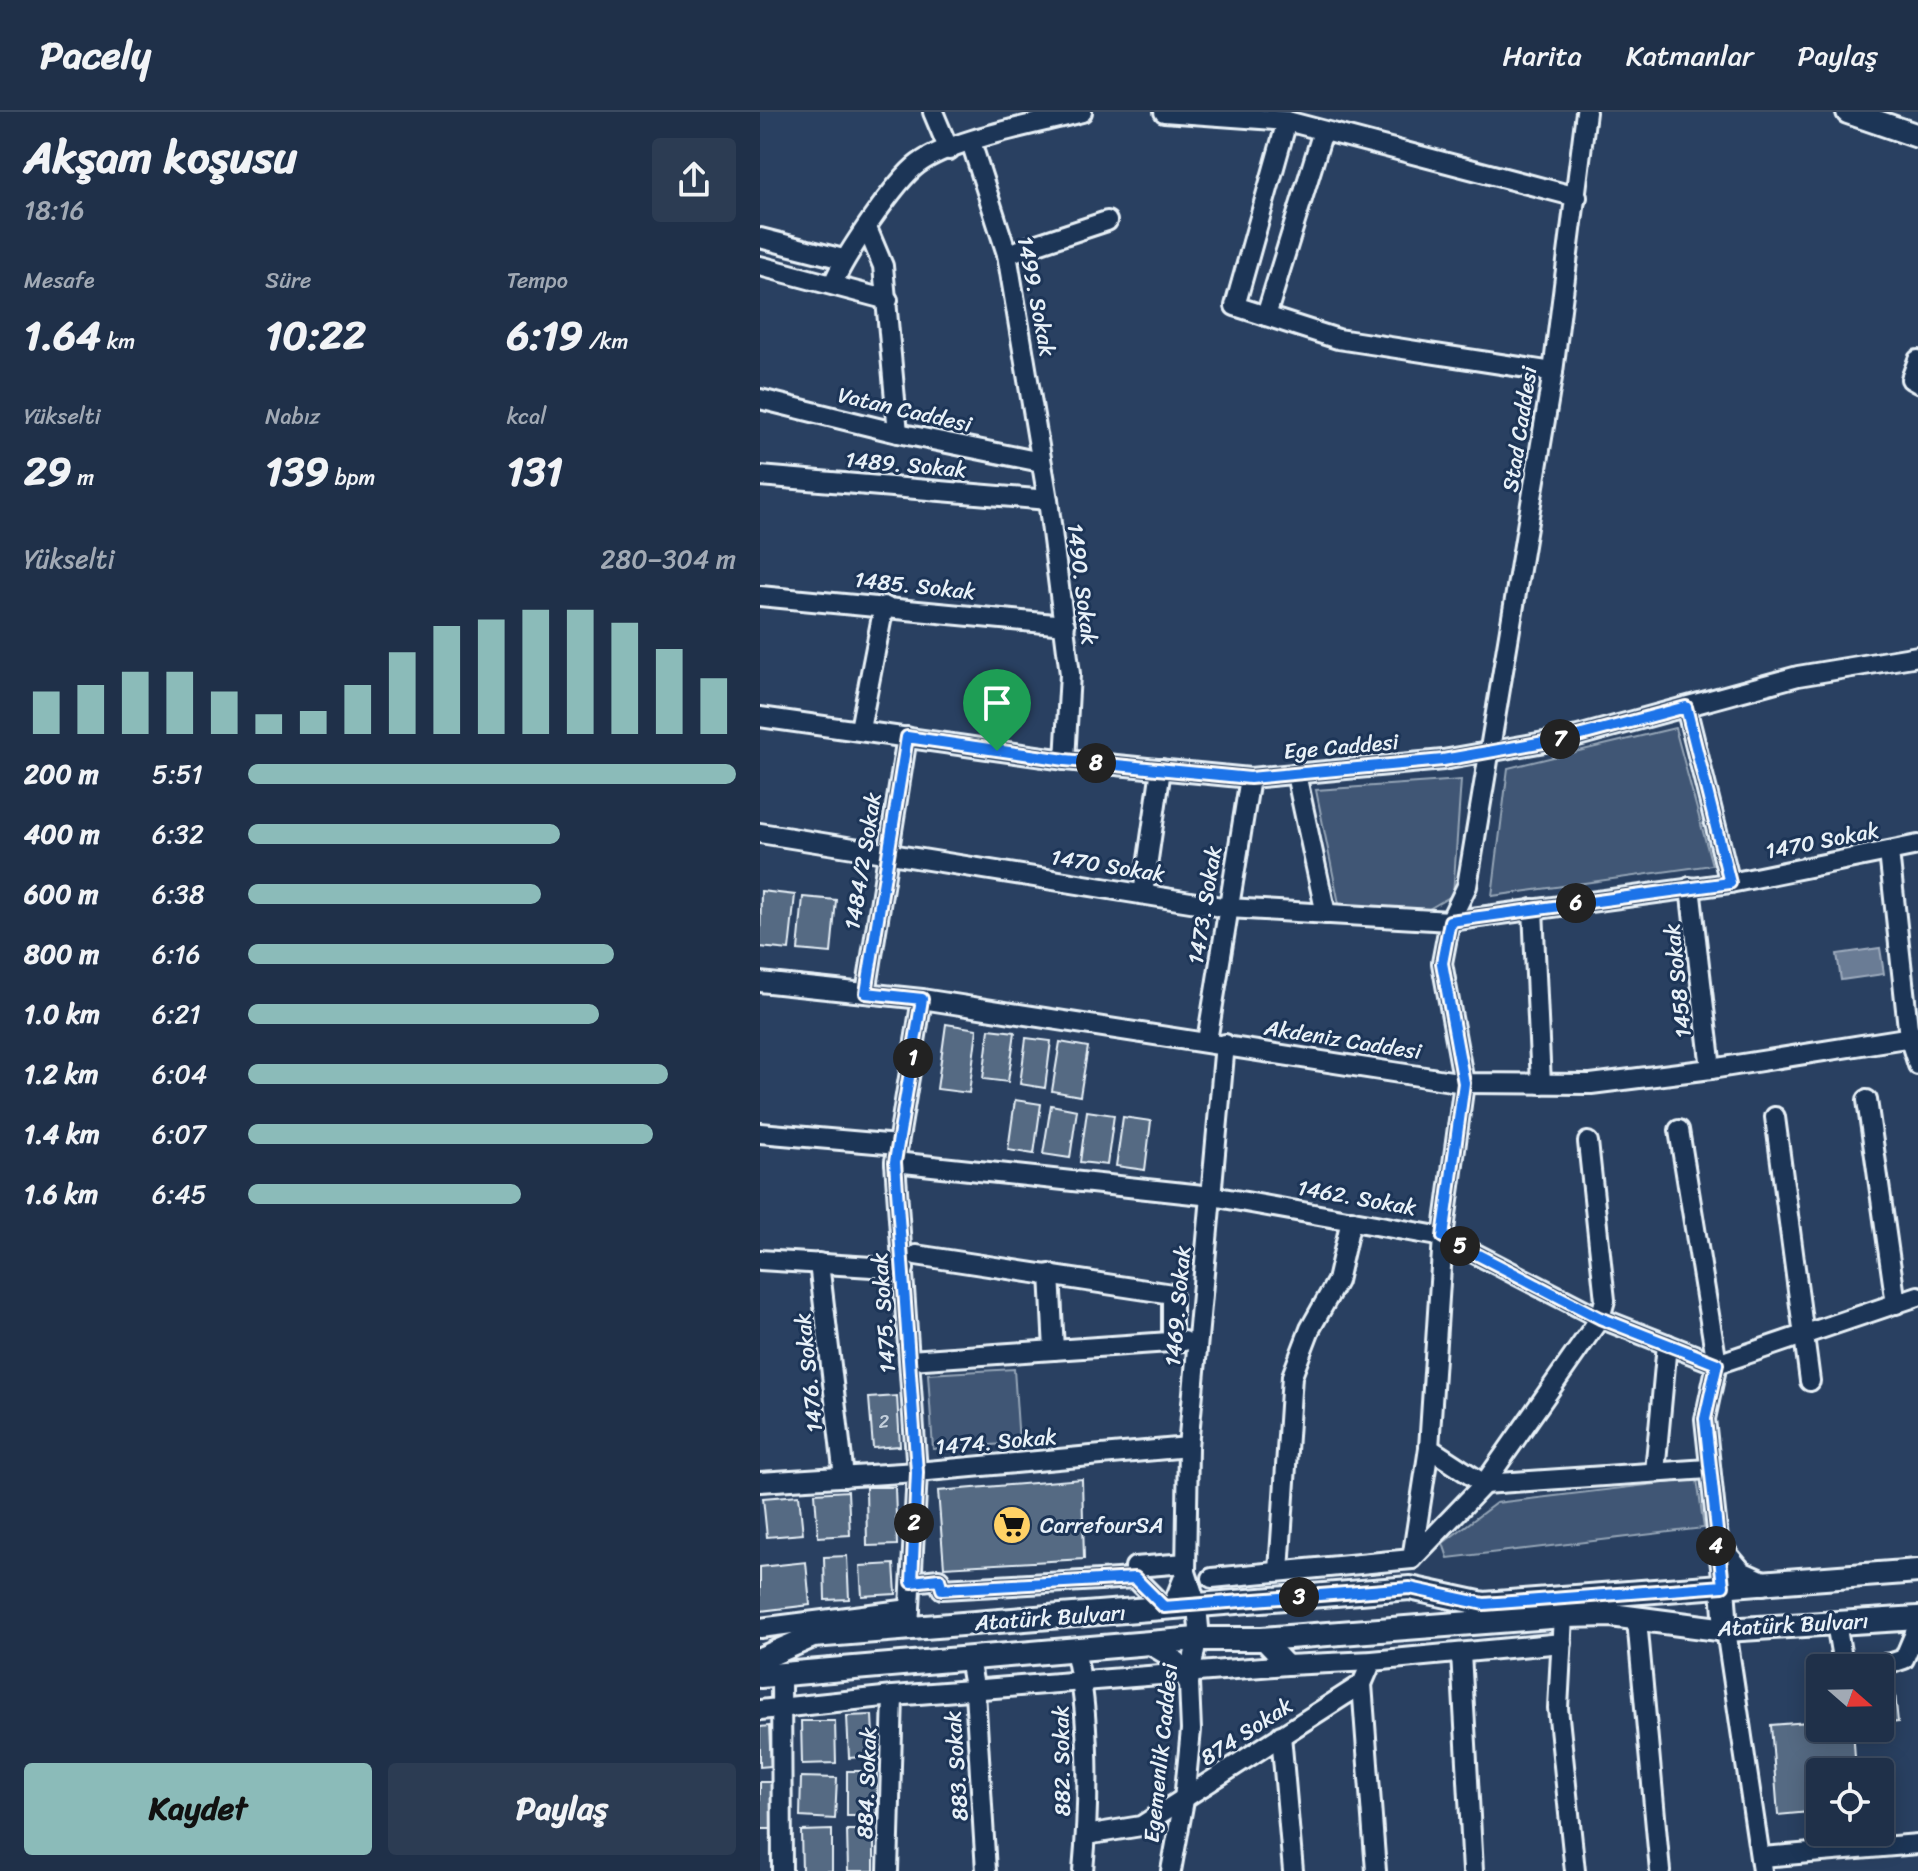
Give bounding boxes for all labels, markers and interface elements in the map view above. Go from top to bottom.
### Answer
text: Pacely [40,22,151,89]
text: Harita [1502,31,1582,80]
text: Katmanlar [1626,31,1753,80]
text: Paylaş [1797,31,1878,80]
text: Akşam koşusu [24,118,297,196]
button: share [652,138,736,222]
text: 18:16 [24,187,85,233]
street label: 1499. Sokak [1006,233,1067,360]
text: Mesafe [24,261,95,300]
text: Süre [265,261,311,300]
text: Tempo [507,261,568,300]
text: 1.64 [24,300,101,371]
text: 10:22 [265,300,366,371]
text: 6:19 [507,300,583,371]
text: km [101,322,135,361]
text: /km [583,322,628,361]
street label: Stad Caddesi [1490,363,1549,495]
street label: Vatan Caddesi [834,375,977,444]
text: Yükselti [24,397,101,436]
text: Nabız [265,397,320,436]
text: kcal [507,397,547,436]
text: 29 [24,436,72,507]
text: 139 [265,436,329,507]
text: 131 [507,436,563,507]
street label: 1489. Sokak [844,440,969,489]
text: m [72,458,94,497]
text: bpm [329,458,375,497]
street label: 1490. Sokak [1056,521,1109,647]
text: Yükselti [24,536,115,582]
text: 280–304 m [600,536,736,582]
street label: 1485. Sokak [852,560,978,611]
pin [963,669,1031,751]
icon: arrive [975,681,1019,725]
pin: 7 [1540,719,1580,759]
text: 7 [1554,719,1566,758]
street label: Ege Caddesi [1282,722,1401,771]
pin: 8 [1076,743,1116,783]
text: 8 [1089,743,1103,782]
text: 200 m [24,751,99,797]
text: 5:51 [152,751,203,797]
street label: 1484/2 Sokak [832,789,893,933]
street label: 1470 Sokak [1762,810,1882,871]
text: 400 m [24,811,100,857]
text: 6:32 [152,811,204,857]
street label: 1470 Sokak [1048,837,1168,894]
street label: 1473. Sokak [1176,843,1233,967]
text: 600 m [24,871,98,917]
text: 6:38 [152,871,205,917]
pin: 6 [1556,883,1596,923]
text: 6 [1570,883,1582,922]
street label: 1458 Sokak [1652,921,1703,1040]
text: 800 m [24,931,99,977]
text: 6:16 [152,931,201,977]
text: 1.0 km [24,991,100,1037]
text: 6:21 [152,991,201,1037]
street label: Akdeniz Caddesi [1261,1008,1425,1071]
pin: 1 [893,1038,933,1078]
text: 1 [908,1038,918,1077]
text: 1.2 km [24,1051,99,1097]
text: 6:04 [152,1051,207,1097]
text: 1.4 km [24,1111,100,1157]
text: 6:07 [152,1111,206,1157]
street label: 1462. Sokak [1294,1168,1420,1227]
text: 1.6 km [24,1171,98,1217]
text: 6:45 [152,1171,207,1217]
pin: 5 [1440,1226,1480,1266]
text: 5 [1453,1226,1467,1265]
street label: 1469. Sokak [1153,1244,1202,1368]
street label: 1475. Sokak [860,1251,907,1375]
street label: 1476. Sokak [783,1311,834,1435]
house number: 2 [879,1406,889,1438]
street label: 1474. Sokak [934,1417,1058,1466]
pin: 2 [894,1503,934,1543]
text: 2 [908,1503,920,1542]
supermarket icon: CarrefourSA [991,1504,1033,1546]
place label: CarrefourSA [1040,1506,1164,1545]
pin: 4 [1696,1526,1736,1566]
text: 4 [1709,1526,1723,1565]
pin: 3 [1279,1577,1319,1617]
text: 3 [1293,1577,1305,1616]
street label: Atatürk Bulvarı [972,1593,1127,1642]
street label: Atatürk Bulvarı [1715,1601,1870,1648]
north arrow [1806,1654,1894,1742]
map controls [1806,1654,1894,1846]
street label: Egemenlik Caddesi [1132,1661,1189,1845]
street label: 874 Sokak [1192,1686,1301,1776]
street label: 882. Sokak [1041,1705,1082,1817]
street label: 883. Sokak [933,1709,980,1822]
street label: 884. Sokak [845,1726,888,1840]
button: locate [1806,1758,1894,1846]
button: Kaydet [24,1763,372,1855]
button: Paylaş [388,1763,736,1855]

